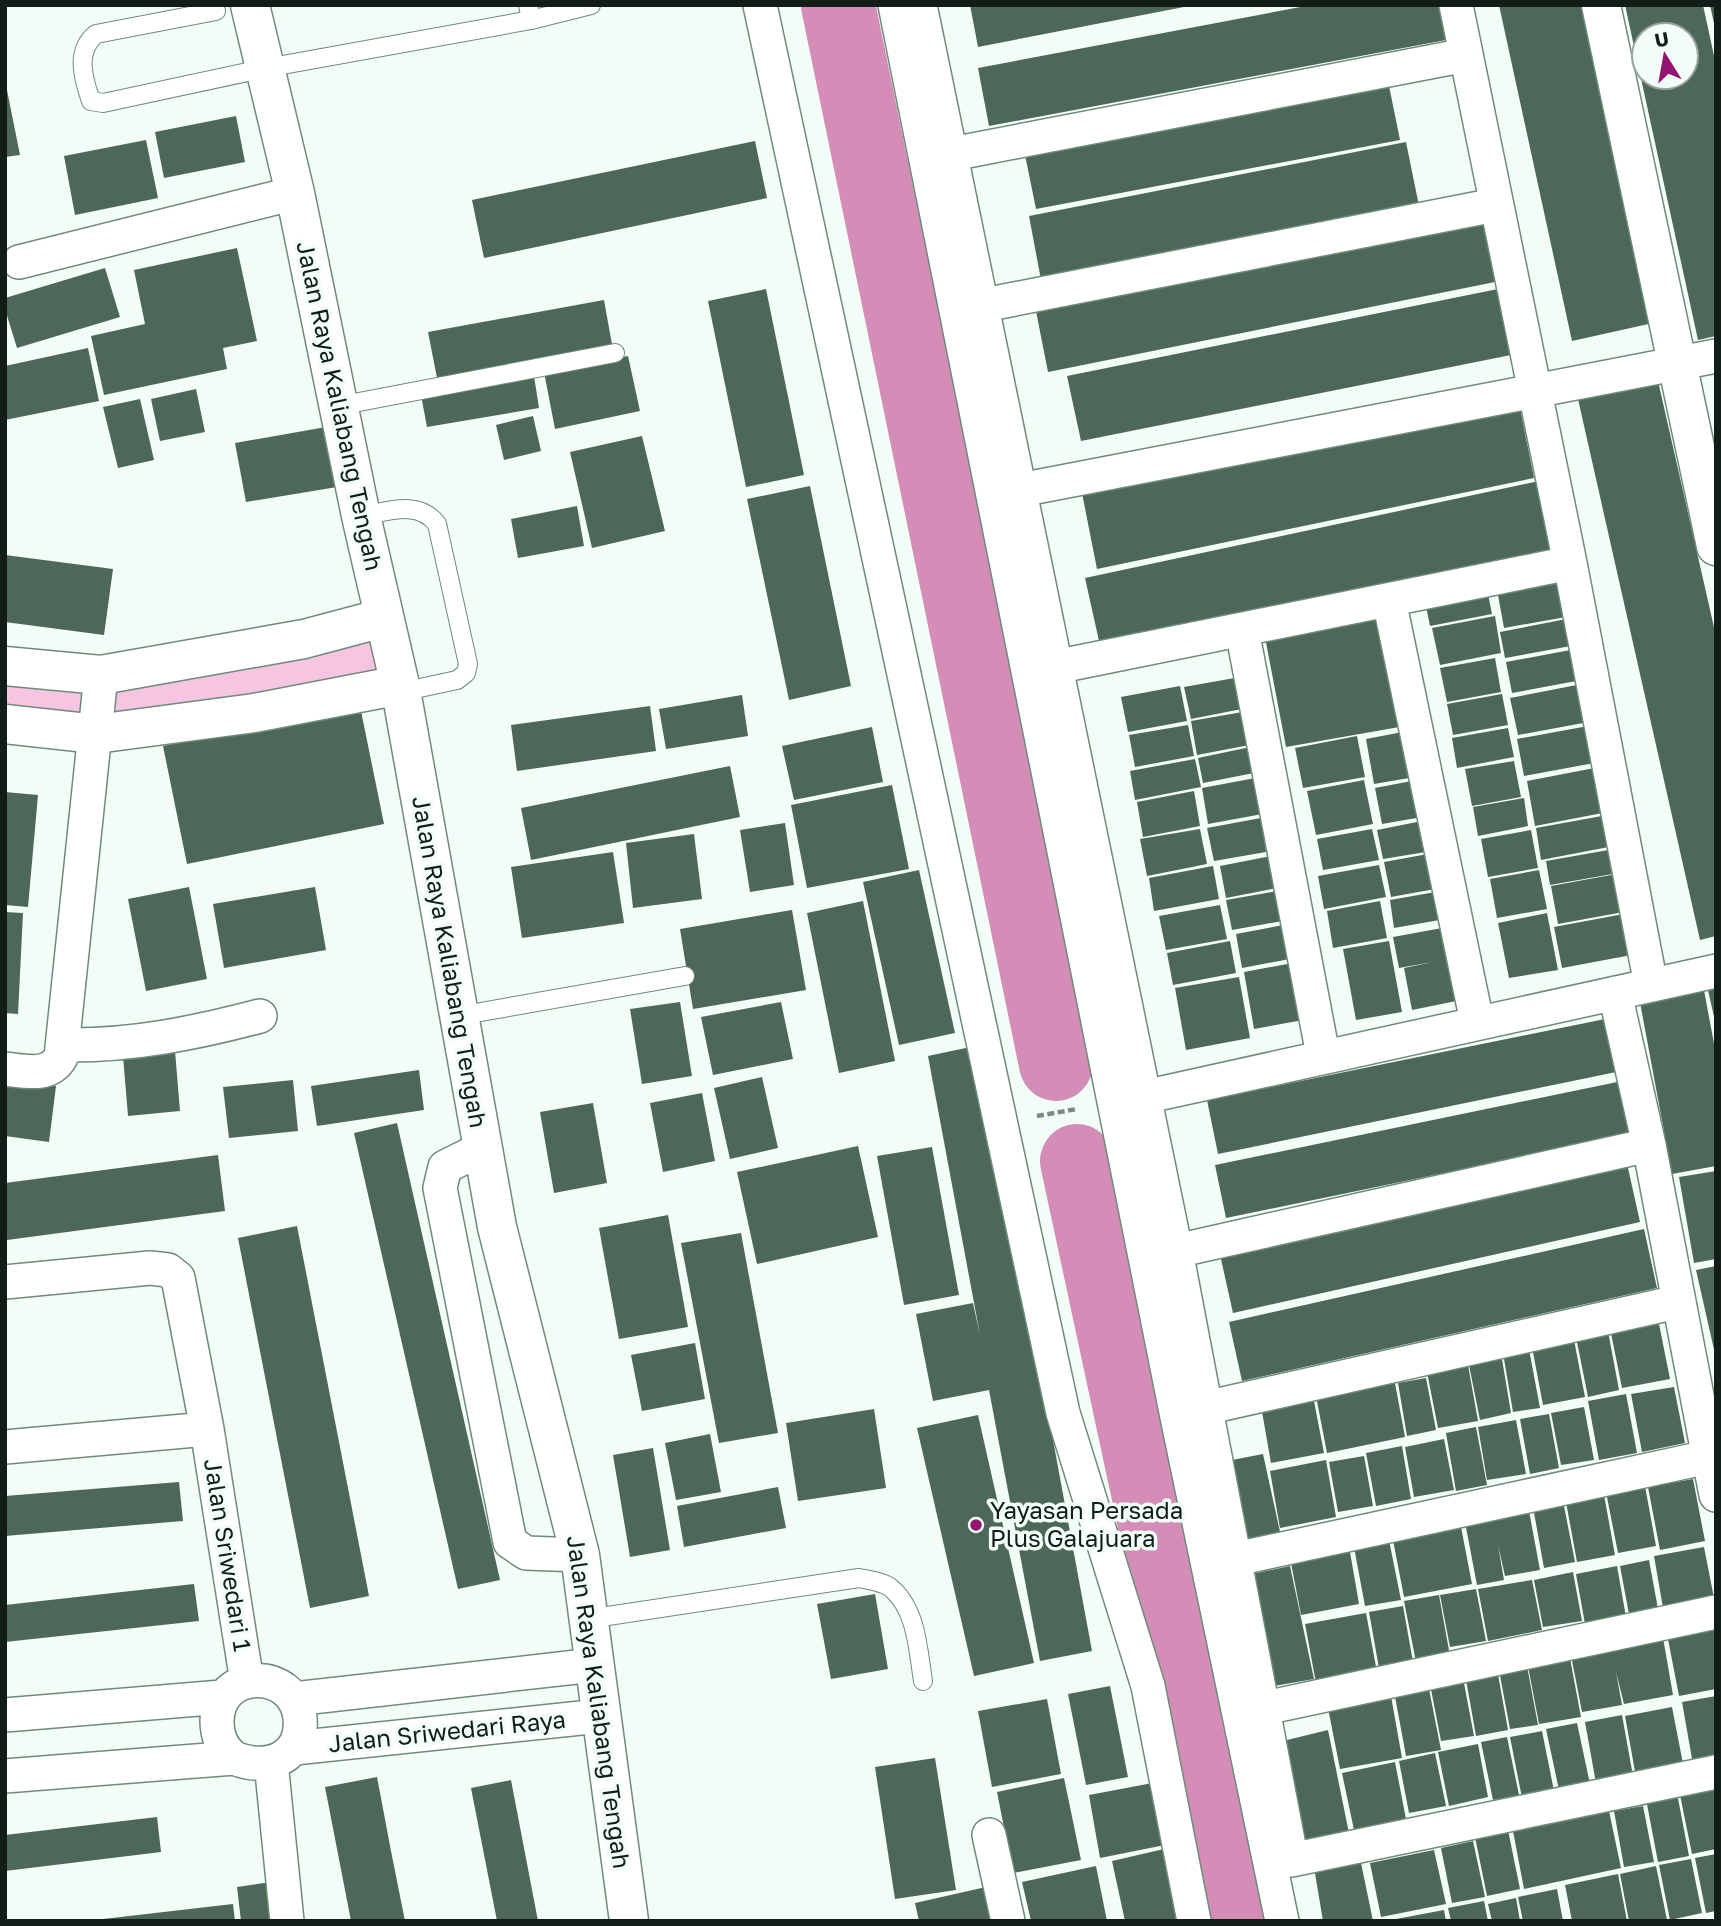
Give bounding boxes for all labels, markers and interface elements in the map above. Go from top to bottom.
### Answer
north arrow [1630,21,1700,91]
text: U [1653,26,1671,51]
street label: Jalan Raya Kaliabang Tengah [291,238,390,573]
street label: Jalan Raya Kaliabang Tengah [407,794,494,1130]
street label: Jalan Sriwedari 1 [199,1456,258,1653]
place label: Yayasan Persada Plus Galajuara [990,1495,1183,1552]
marker: Yayasan Persada Plus Galajuara [968,1517,984,1533]
street label: Jalan Raya Kaliabang Tengah [562,1533,637,1870]
street label: Jalan Sriwedari Raya [327,1704,567,1757]

